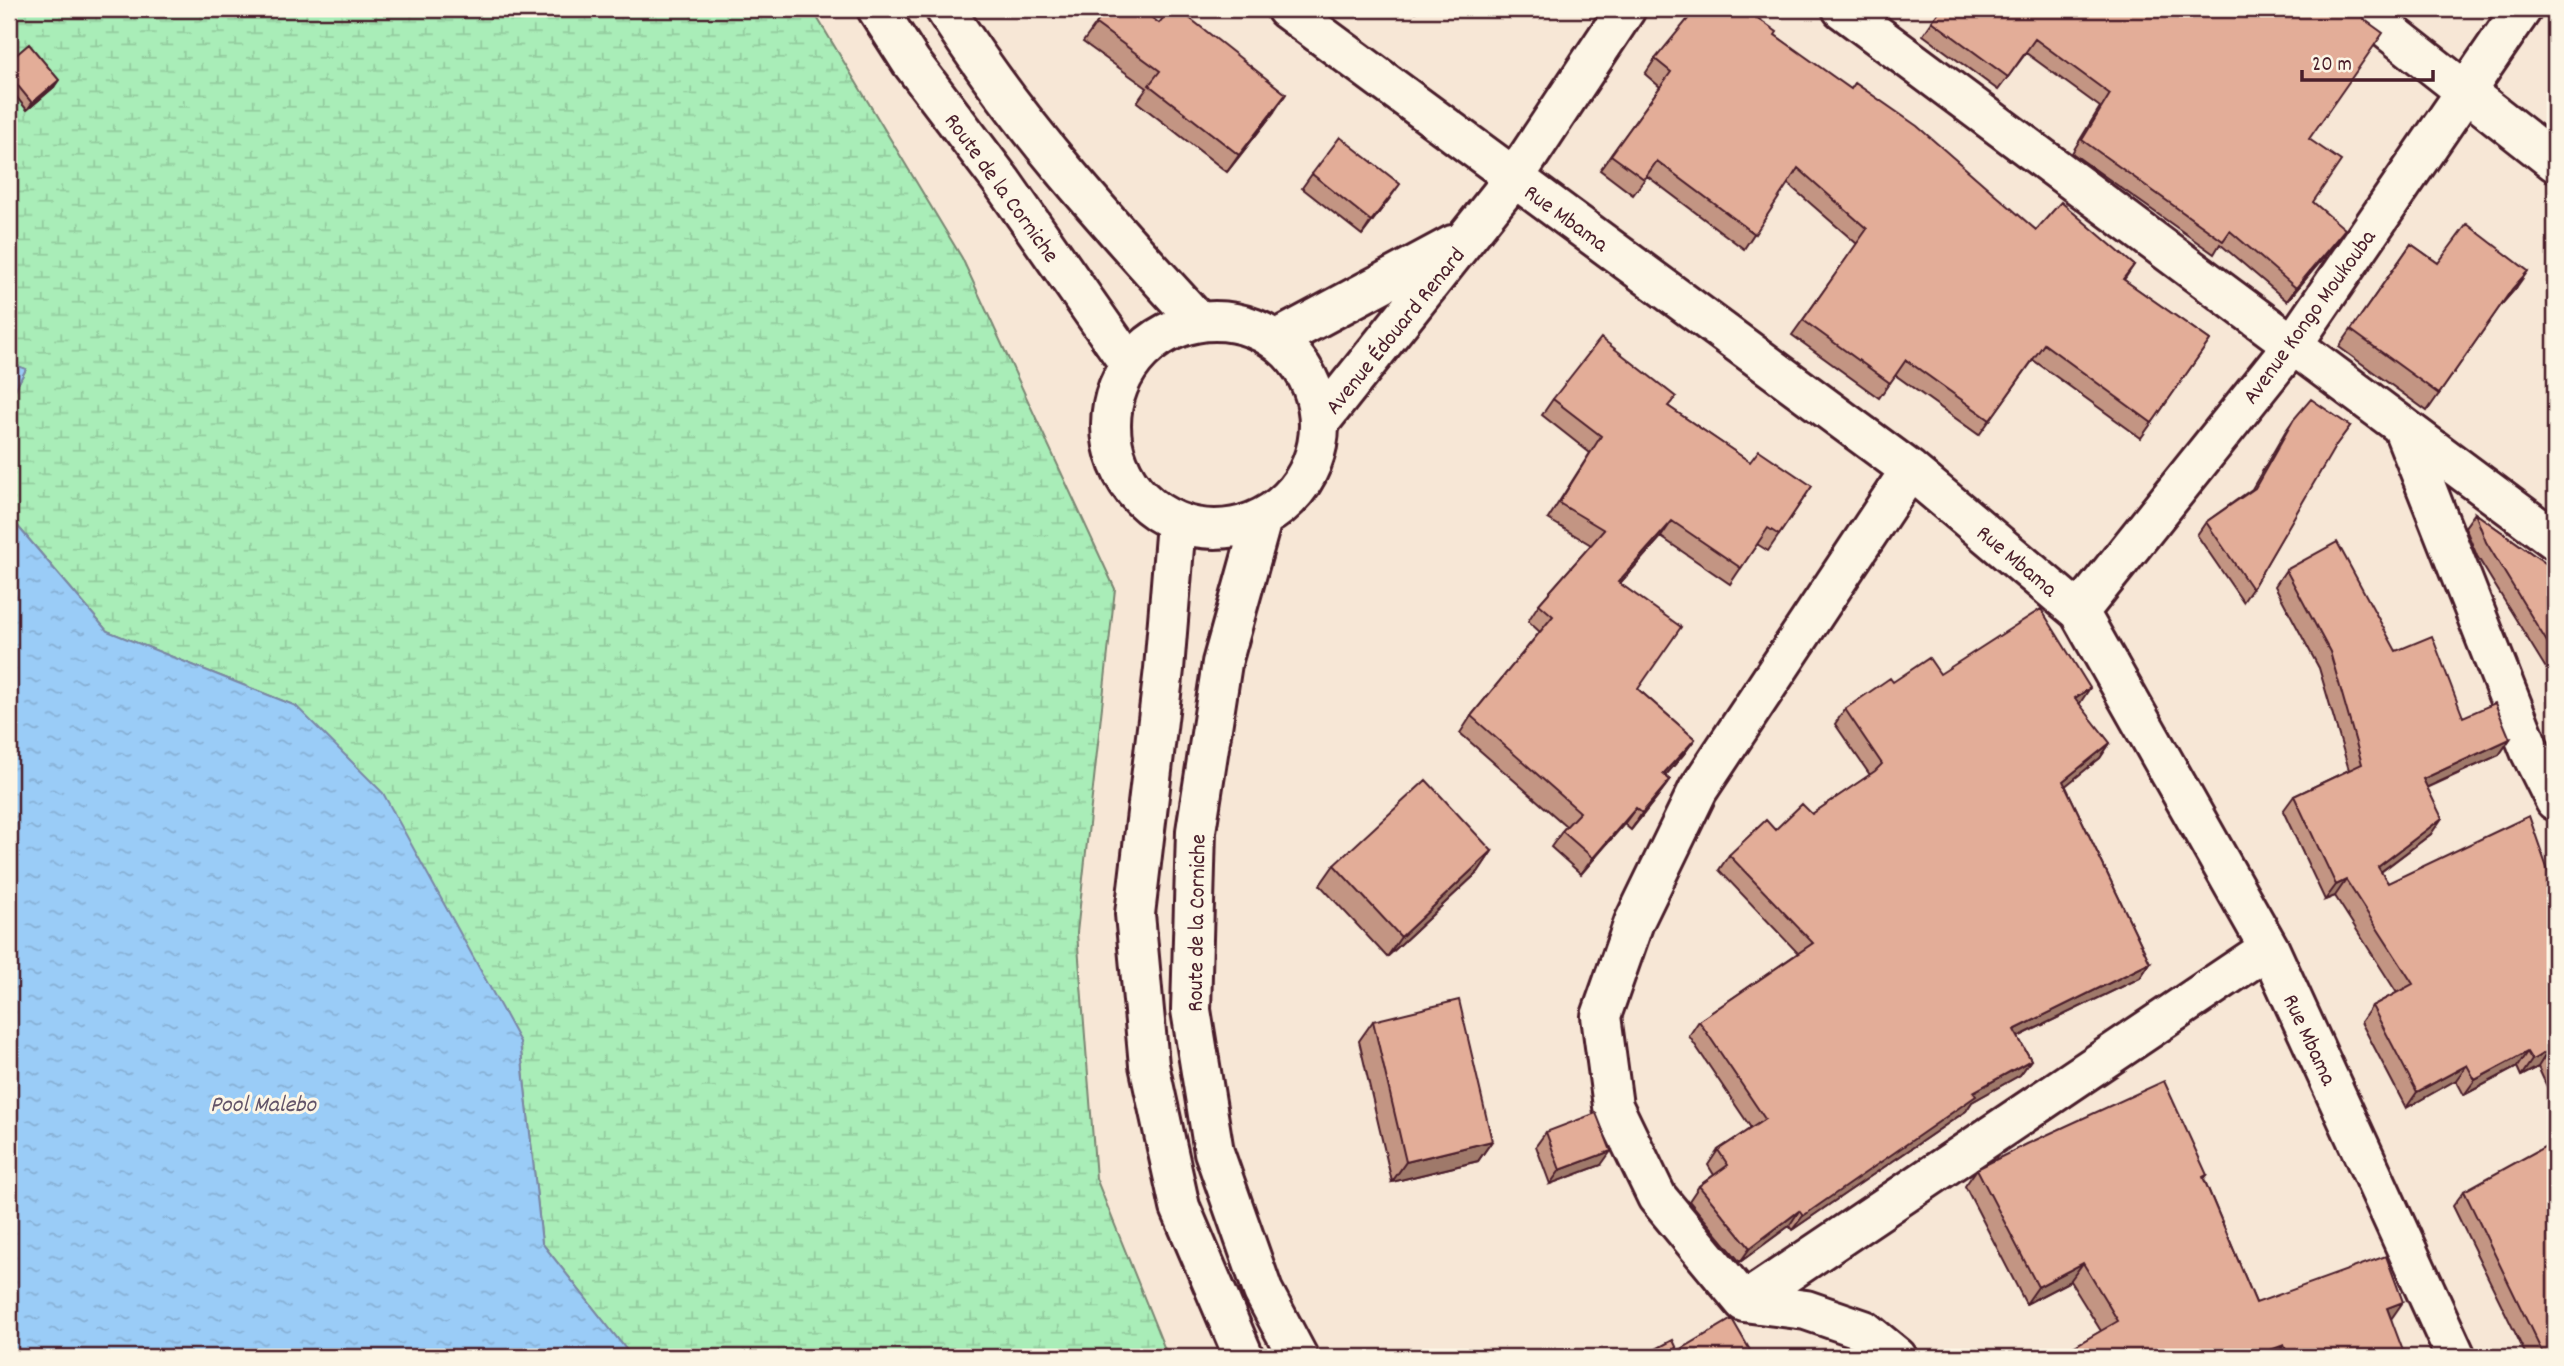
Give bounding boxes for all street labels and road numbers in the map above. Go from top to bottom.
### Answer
street label: Route de la Corniche [935,107,1066,271]
street label: Rue Mbama [1516,178,1615,262]
street label: Avenue Kongo Moukouba [2236,223,2386,412]
street label: Avenue Édouard Renard [1319,241,1475,423]
street label: Rue Mbama [1968,519,2065,607]
street label: Route de la Corniche [1180,834,1217,1012]
street label: Rue Mbama [2272,989,2344,1093]

